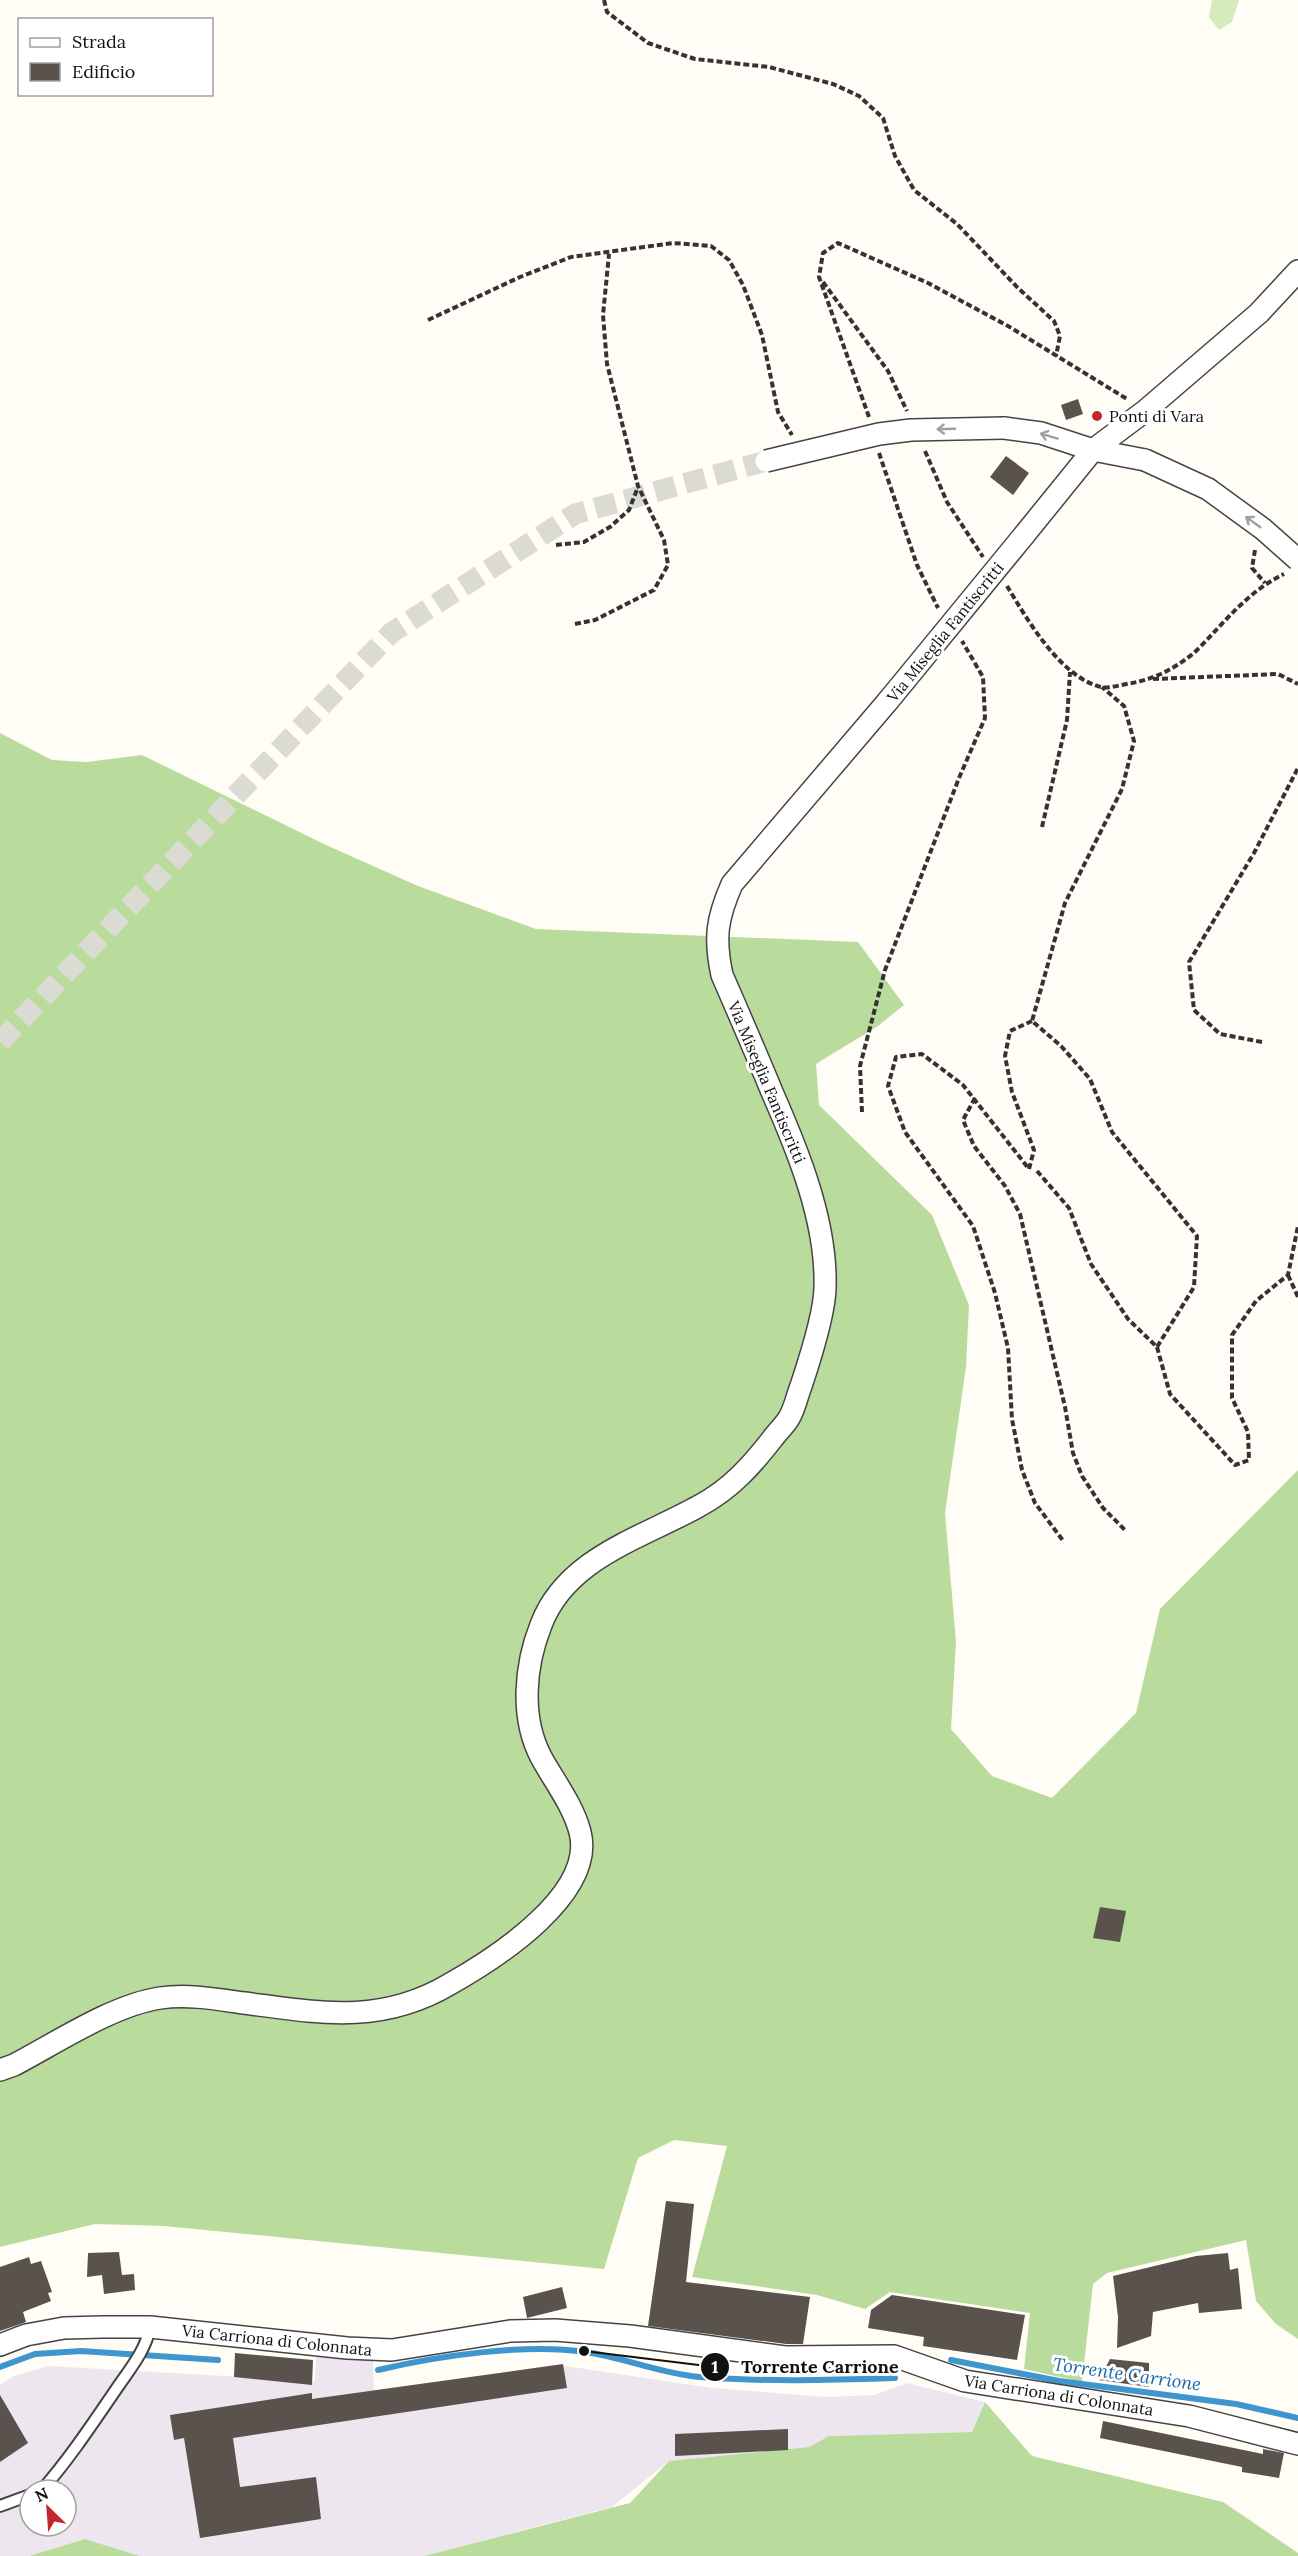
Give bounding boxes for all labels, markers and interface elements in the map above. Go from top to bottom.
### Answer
legend [18,18,213,96]
text: Strada [72,30,126,53]
text: Edificio [72,60,135,83]
place label: Ponti di Vara [1109,406,1204,426]
marker: Ponti di Vara [1090,409,1104,423]
one-way arrow [936,423,956,434]
one-way arrow [1040,430,1059,441]
one-way arrow [1246,516,1262,528]
street label: Via Miseglia Fantiscritti [882,558,1008,707]
street label: Via Miseglia Fantiscritti [723,997,810,1166]
street label: Via Carriona di Colonnata [180,2320,373,2360]
callout: Torrente Carrione [700,2349,911,2385]
water label: Torrente Carrione [1052,2352,1202,2396]
text: 1 [711,2355,719,2378]
text: Torrente Carrione [741,2355,899,2378]
street label: Via Carriona di Colonnata [962,2370,1155,2420]
north arrow [18,2478,78,2538]
text: N [32,2483,51,2506]

